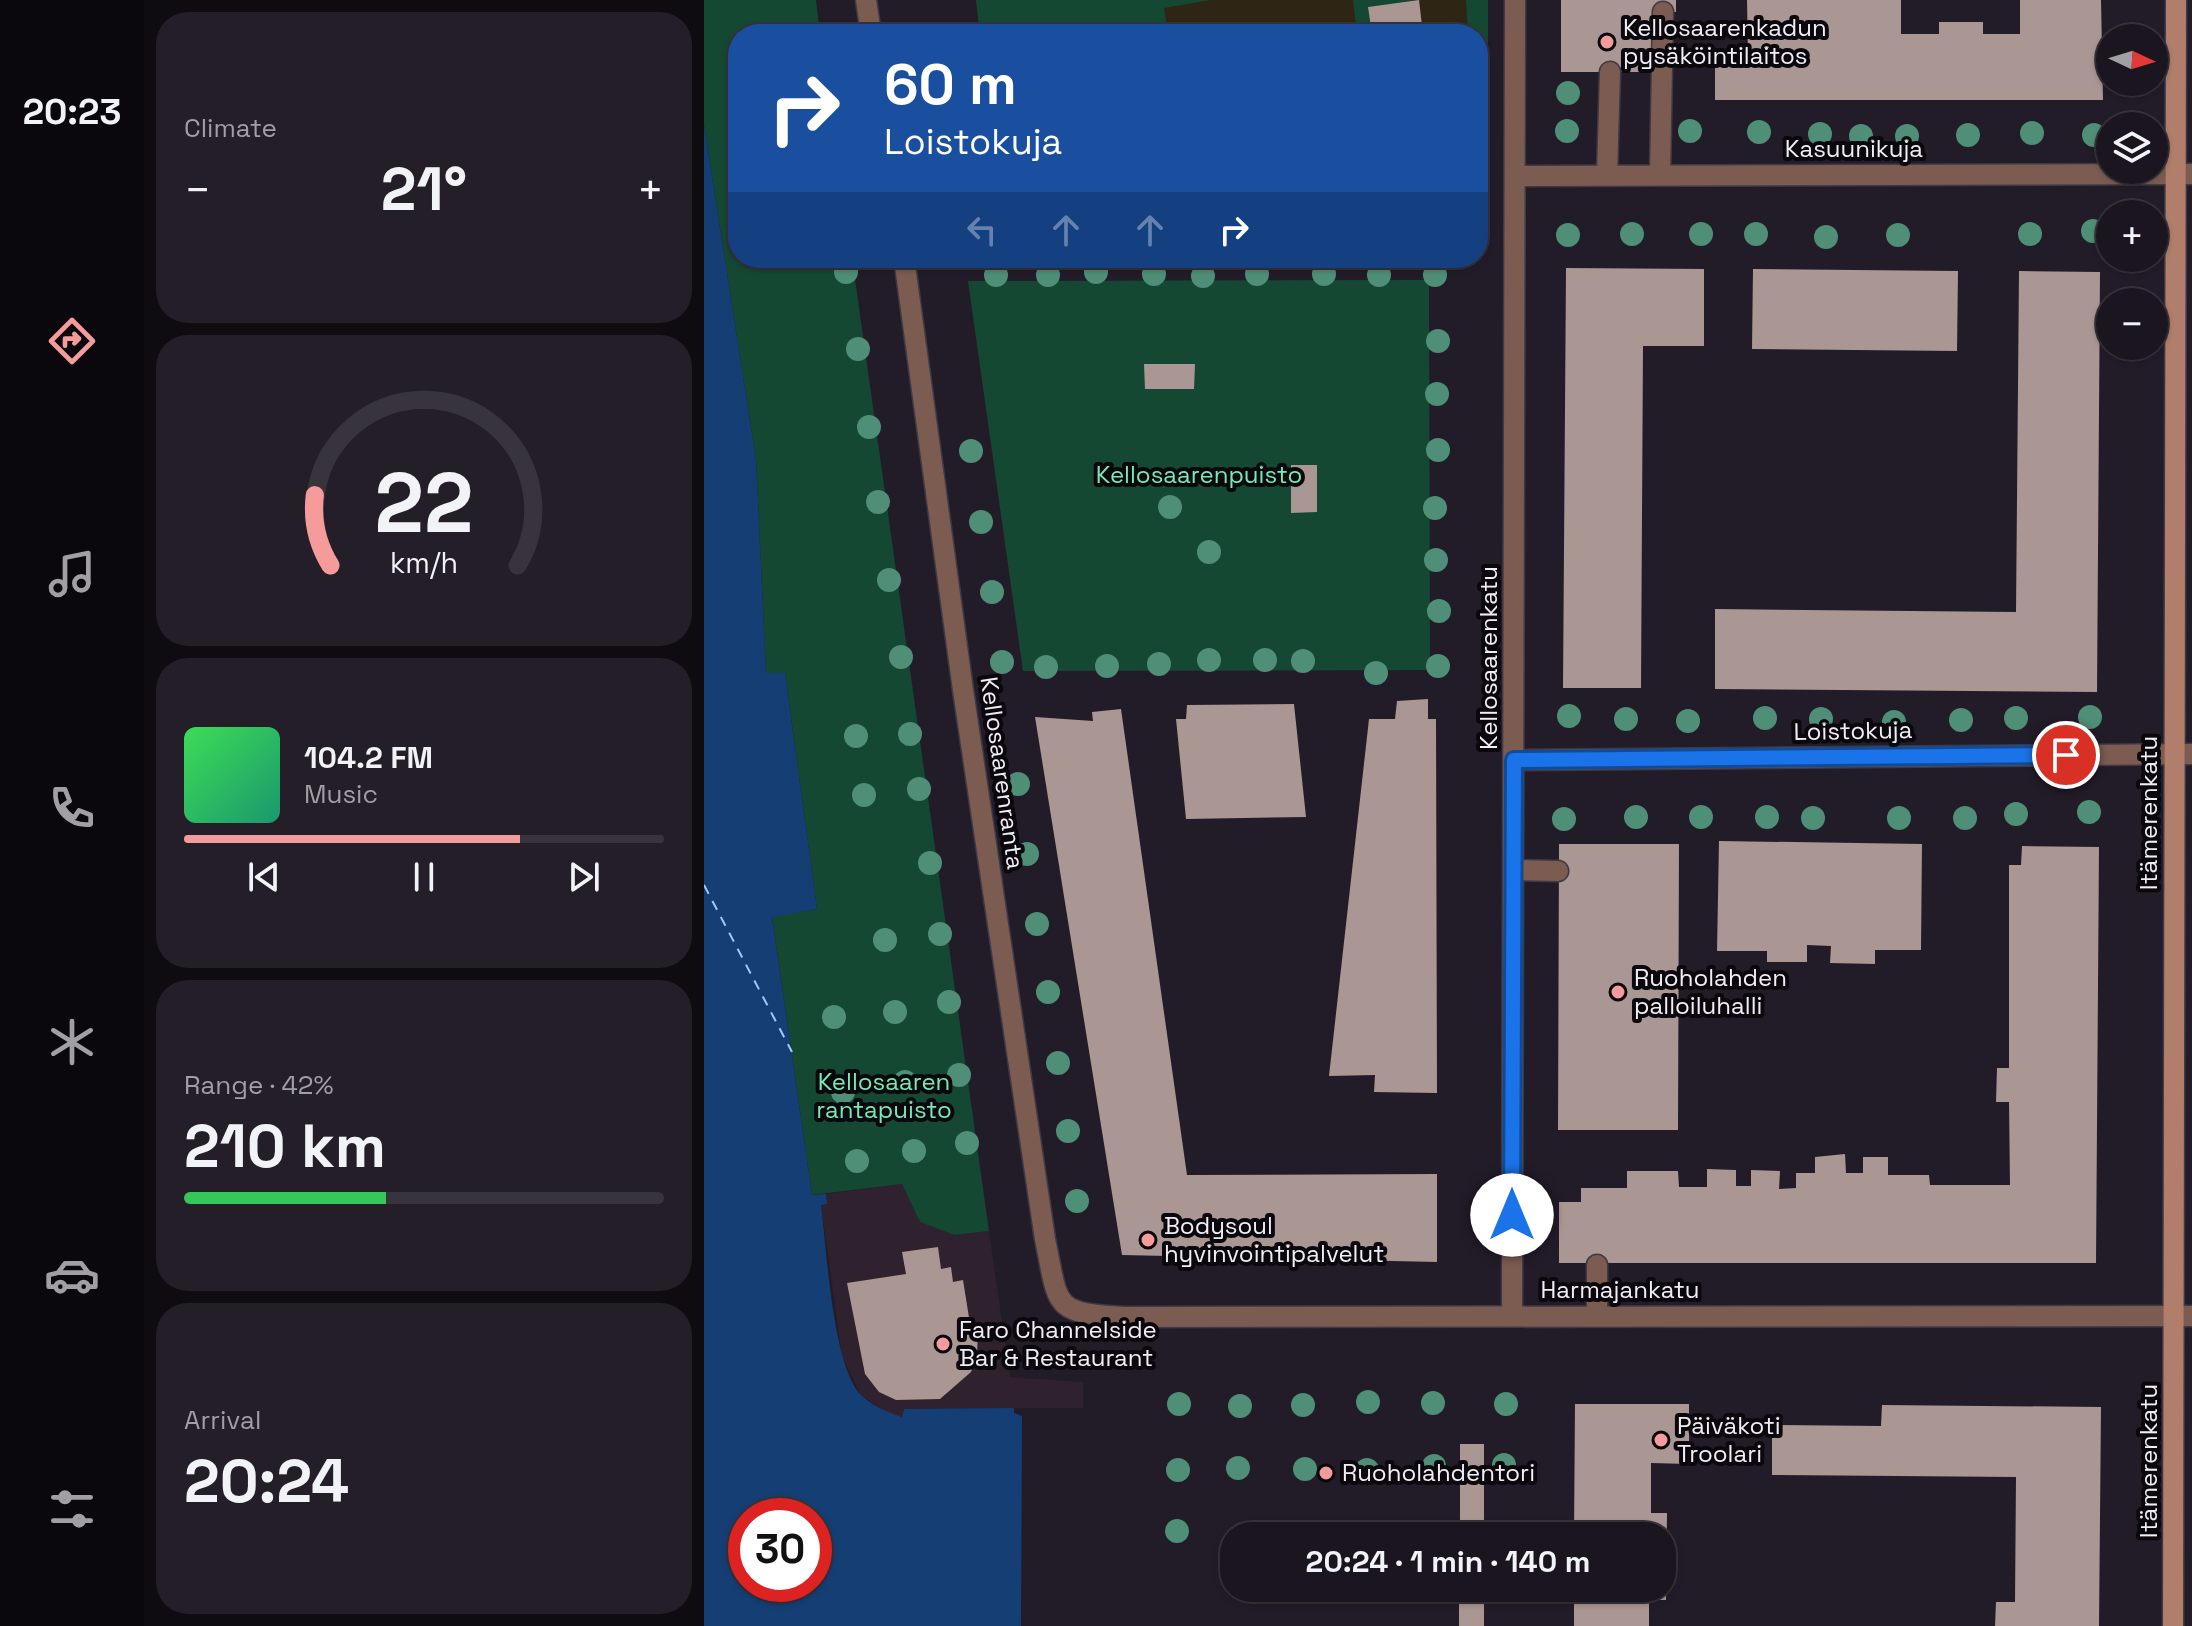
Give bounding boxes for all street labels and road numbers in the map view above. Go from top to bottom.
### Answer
street label: Kasuunikuja [1785,133,1923,164]
street label: Kellosaarenkatu [1473,566,1504,750]
street label: Kellosaarenranta [974,675,1031,871]
street label: Loistokuja [1793,714,1913,747]
street label: Itämerenkatu [2133,736,2164,890]
street label: Harmajankatu [1541,1274,1699,1305]
street label: Itämerenkatu [2133,1384,2164,1538]

